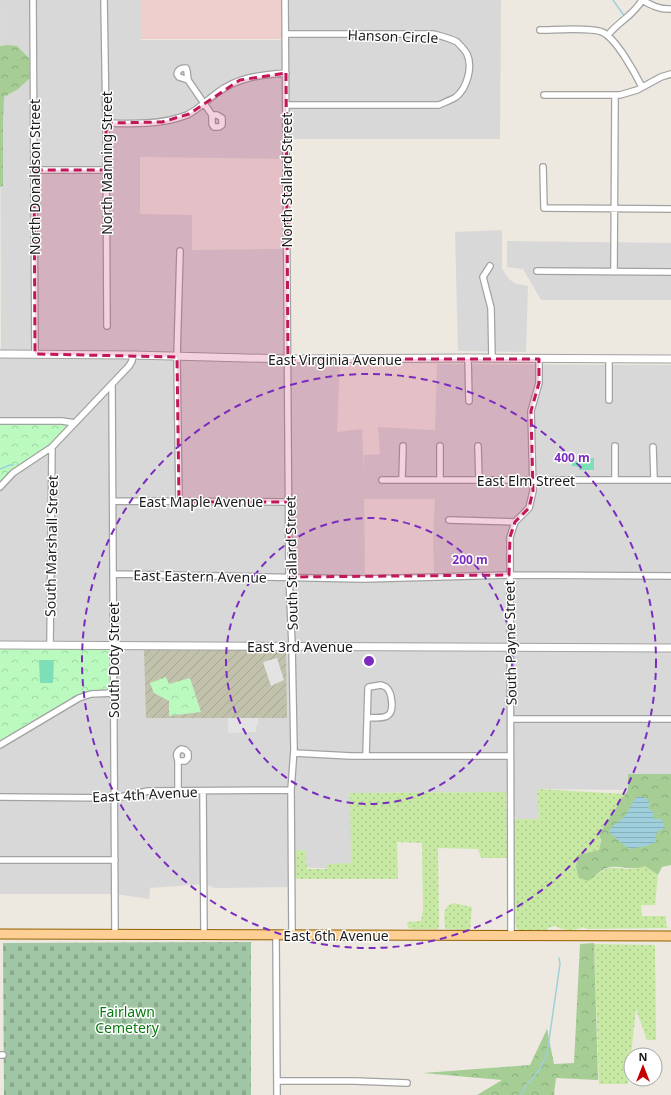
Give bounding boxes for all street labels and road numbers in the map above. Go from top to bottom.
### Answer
street label: Hanson Circle [347,25,439,47]
street label: North Manning Street [97,91,116,235]
street label: North Donaldson Street [25,99,44,255]
street label: North Stallard Street [277,113,296,247]
street label: East Virginia Avenue [268,350,402,369]
street label: East Elm Street [477,471,575,490]
street label: South Marshall Street [40,475,62,617]
street label: East Maple Avenue [139,492,263,511]
street label: South Stallard Street [280,496,302,630]
street label: East Eastern Avenue [133,565,267,587]
street label: South Payne Street [499,580,521,706]
street label: South Doty Street [104,602,123,718]
street label: East 3rd Avenue [247,637,353,656]
street label: East 4th Avenue [92,782,198,806]
street label: East 6th Avenue [283,926,389,945]

